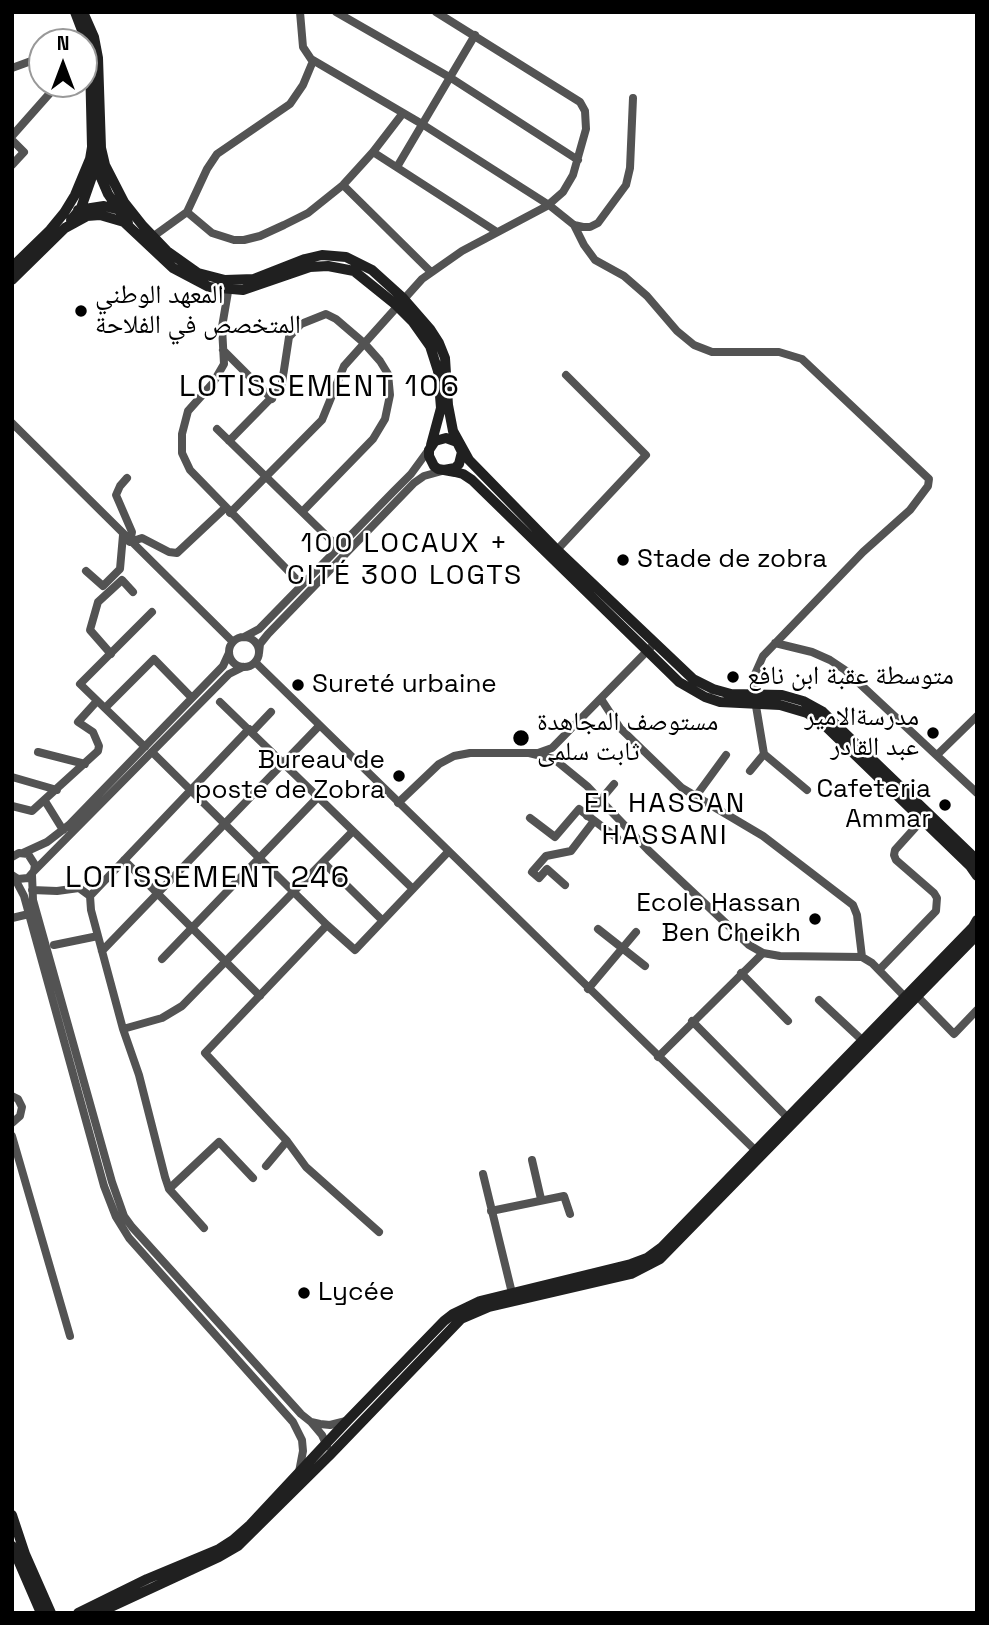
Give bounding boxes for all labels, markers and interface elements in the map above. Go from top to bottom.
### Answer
north arrow [28,28,98,98]
text: N [57,31,69,56]
place label: المعهد الوطني المتخصص في الفلاحة [95,280,301,342]
marker: المعهد الوطني المتخصص في الفلاحة [73,303,89,319]
district label: LOTISSEMENT 106 [181,370,459,406]
district label: 100 LOCAUX + CITÉ 300 LOGTS [288,527,522,593]
place label: Stade de zobra [637,544,827,576]
marker: Stade de zobra [615,552,631,568]
place label: متوسطة عقبة ابن نافع [747,661,954,693]
place label: Sureté urbaine [312,669,497,701]
marker: متوسطة عقبة ابن نافع [725,669,741,685]
marker: Sureté urbaine [290,677,306,693]
place label: مدرسةالامير عبد القادر [805,702,919,764]
place label: مستوصف المجاهدة ثابت سلمى [537,707,718,768]
marker: مدرسةالامير عبد القادر [925,725,941,741]
marker: مستوصف المجاهدة ثابت سلمى [511,728,531,748]
place label: Bureau de poste de Zobra [195,745,385,806]
marker: Bureau de poste de Zobra [391,768,407,784]
place label: Cafeteria Ammar [816,774,931,836]
district label: EL HASSAN HASSANI [585,787,745,853]
marker: Cafeteria Ammar [937,797,953,813]
district label: LOTISSEMENT 246 [67,861,349,897]
place label: Ecole Hassan Ben Cheikh [636,888,801,950]
marker: Ecole Hassan Ben Cheikh [807,911,823,927]
place label: Lycée [318,1277,394,1309]
marker: Lycée [296,1285,312,1301]

